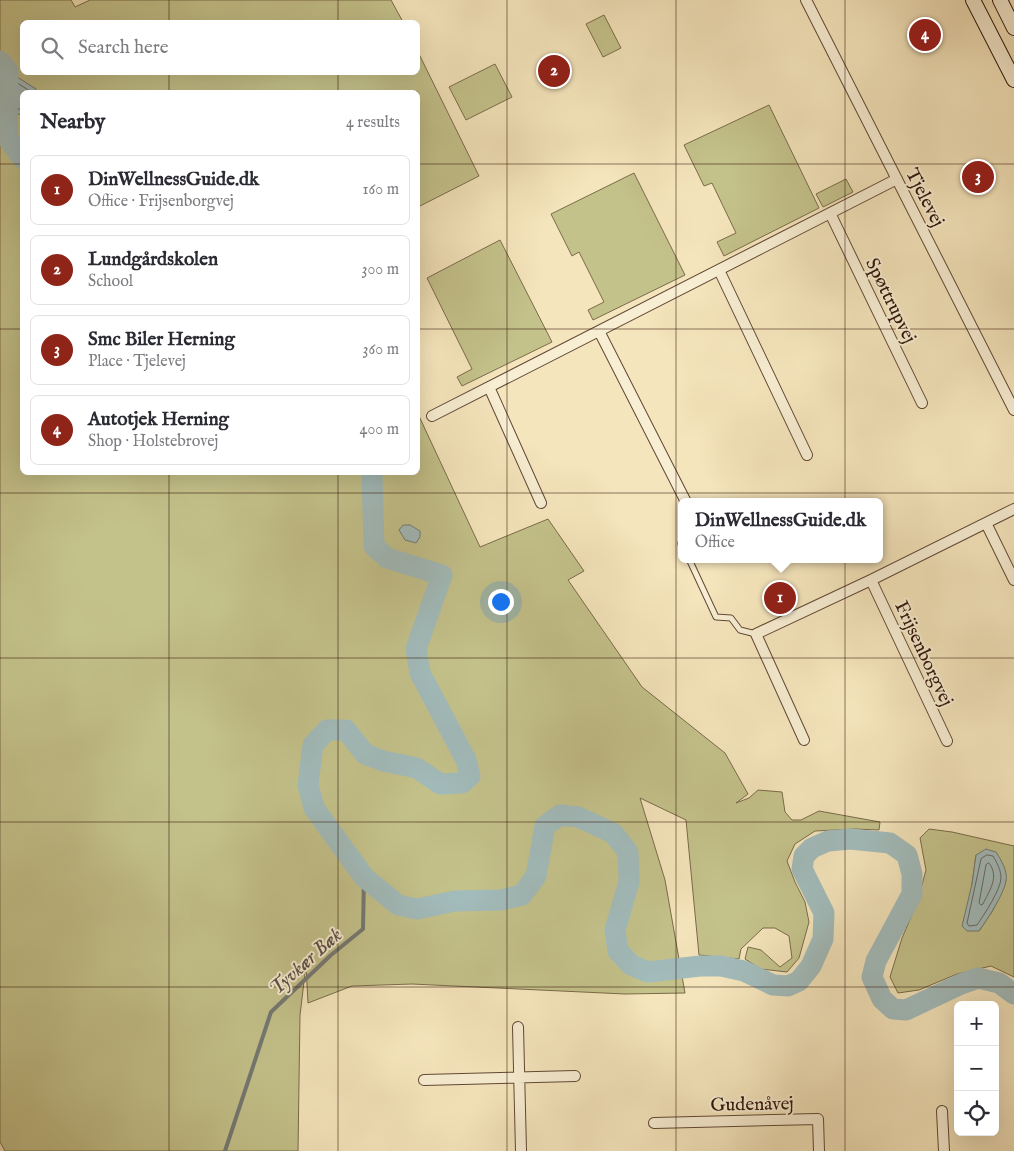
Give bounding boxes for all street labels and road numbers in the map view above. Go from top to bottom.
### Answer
street label: Tjelevej [899,165,949,231]
street label: Spøttrupvej [859,254,921,347]
street label: Frijsenborgvej [888,597,958,710]
street label: Gudenåvej [710,1092,794,1118]

